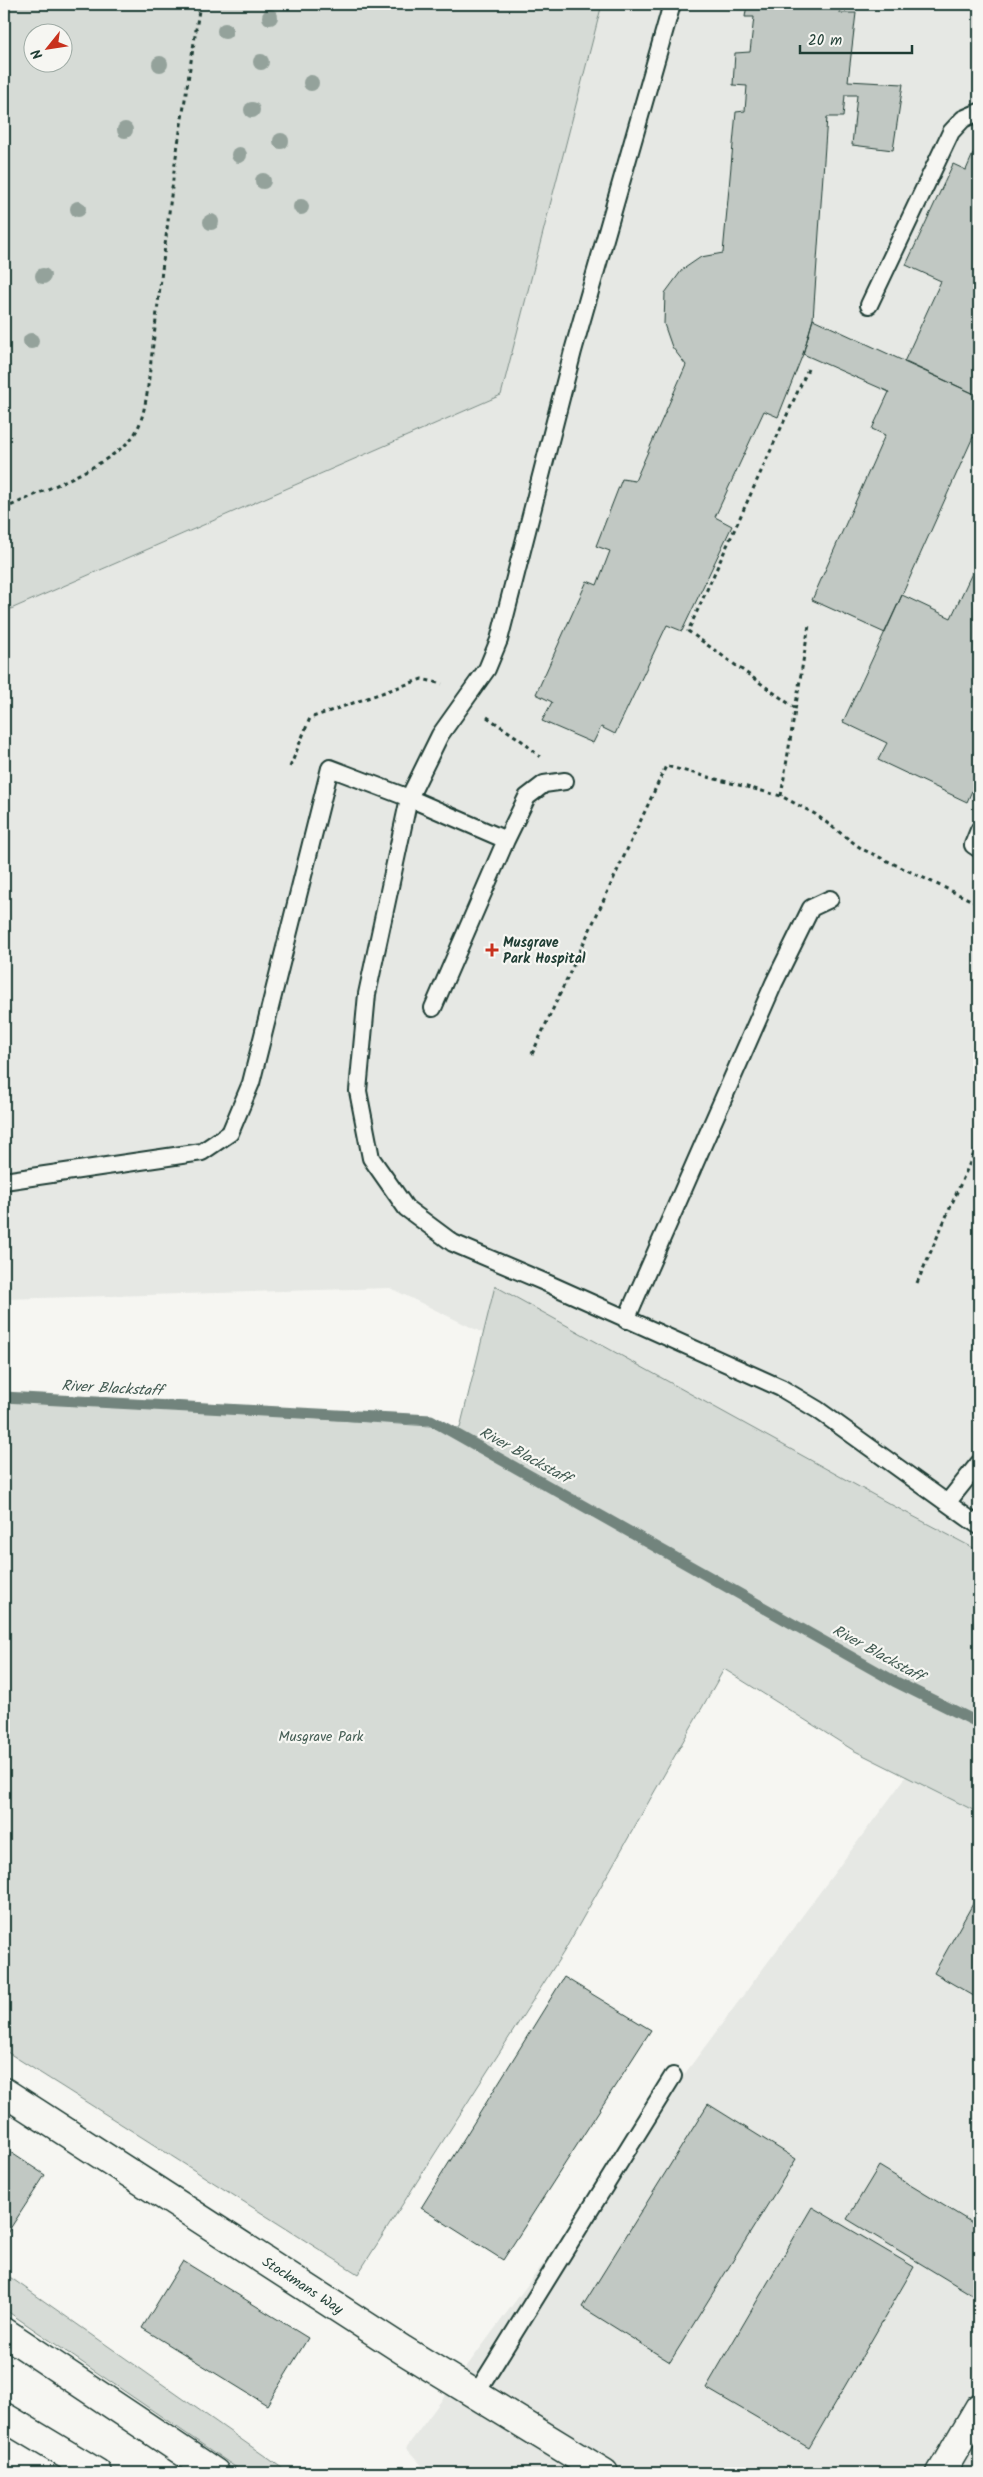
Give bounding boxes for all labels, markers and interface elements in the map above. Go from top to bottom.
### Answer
north arrow [22,22,72,72]
scale bar [800,22,913,54]
text: 20 m [808,29,842,53]
text: N [26,45,49,63]
place label: Musgrave Park Hospital [503,932,586,970]
marker: Musgrave Park Hospital [485,943,499,957]
water label: River Blackstaff [61,1374,167,1404]
water label: River Blackstaff [475,1421,578,1493]
water label: River Blackstaff [828,1619,931,1691]
park label: Musgrave Park [279,1726,364,1748]
street label: Stockmans Way [258,2251,348,2321]

